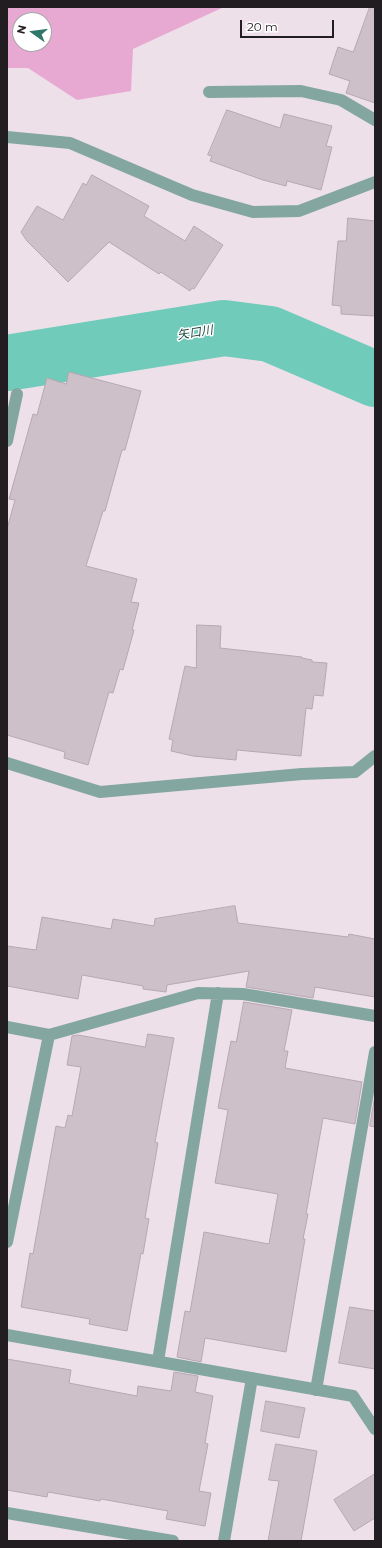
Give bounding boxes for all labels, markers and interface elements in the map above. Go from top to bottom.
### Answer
north arrow [12,12,52,52]
scale bar [242,12,336,38]
text: 20 m [247,19,278,34]
text: N [13,23,29,35]
water label: 矢口川 [176,323,214,343]

